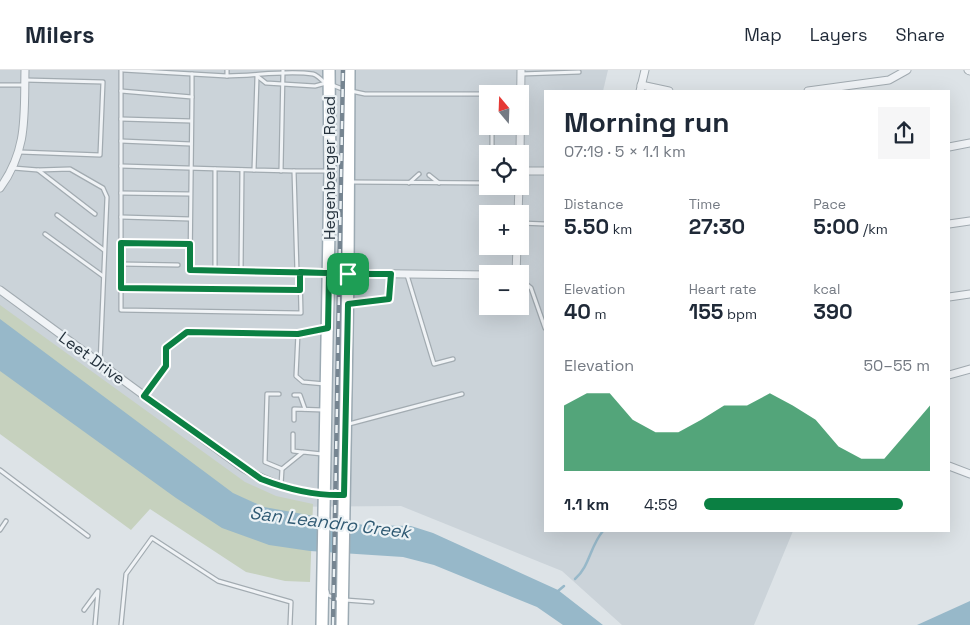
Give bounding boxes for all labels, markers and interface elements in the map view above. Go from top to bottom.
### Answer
text: Milers [25,19,95,50]
text: Map [744,23,782,46]
text: Layers [810,23,867,46]
text: Share [895,23,945,46]
north arrow [479,85,529,135]
map controls [479,85,529,315]
street label: Hegenberger Road [319,96,340,240]
text: Morning run [564,104,729,140]
button: share [878,107,930,159]
text: 07:19 · 5 × 1.1 km [564,141,686,162]
button: locate [479,145,529,195]
text: Distance [564,195,624,213]
text: Time [689,195,721,213]
text: Pace [813,195,846,213]
button: + [479,205,529,255]
text: 5.50 [564,213,609,240]
text: 27:30 [689,213,745,240]
text: 5:00 [813,213,859,240]
text: km [609,220,632,238]
text: /km [859,220,888,238]
pin [327,253,369,295]
icon: arrive [334,260,362,288]
button: − [479,265,529,315]
text: Elevation [564,280,625,298]
text: Heart rate [689,280,757,298]
text: kcal [813,280,840,298]
text: 40 [564,298,591,325]
text: 155 [689,298,723,325]
text: 390 [813,298,853,325]
text: m [591,305,607,323]
text: bpm [723,305,757,323]
street label: Leet Drive [55,327,129,389]
text: Elevation [564,355,634,376]
text: 50–55 m [863,355,930,376]
text: 1.1 km [564,494,609,515]
text: 4:59 [644,494,677,515]
water label: San Leandro Creek [248,501,414,544]

